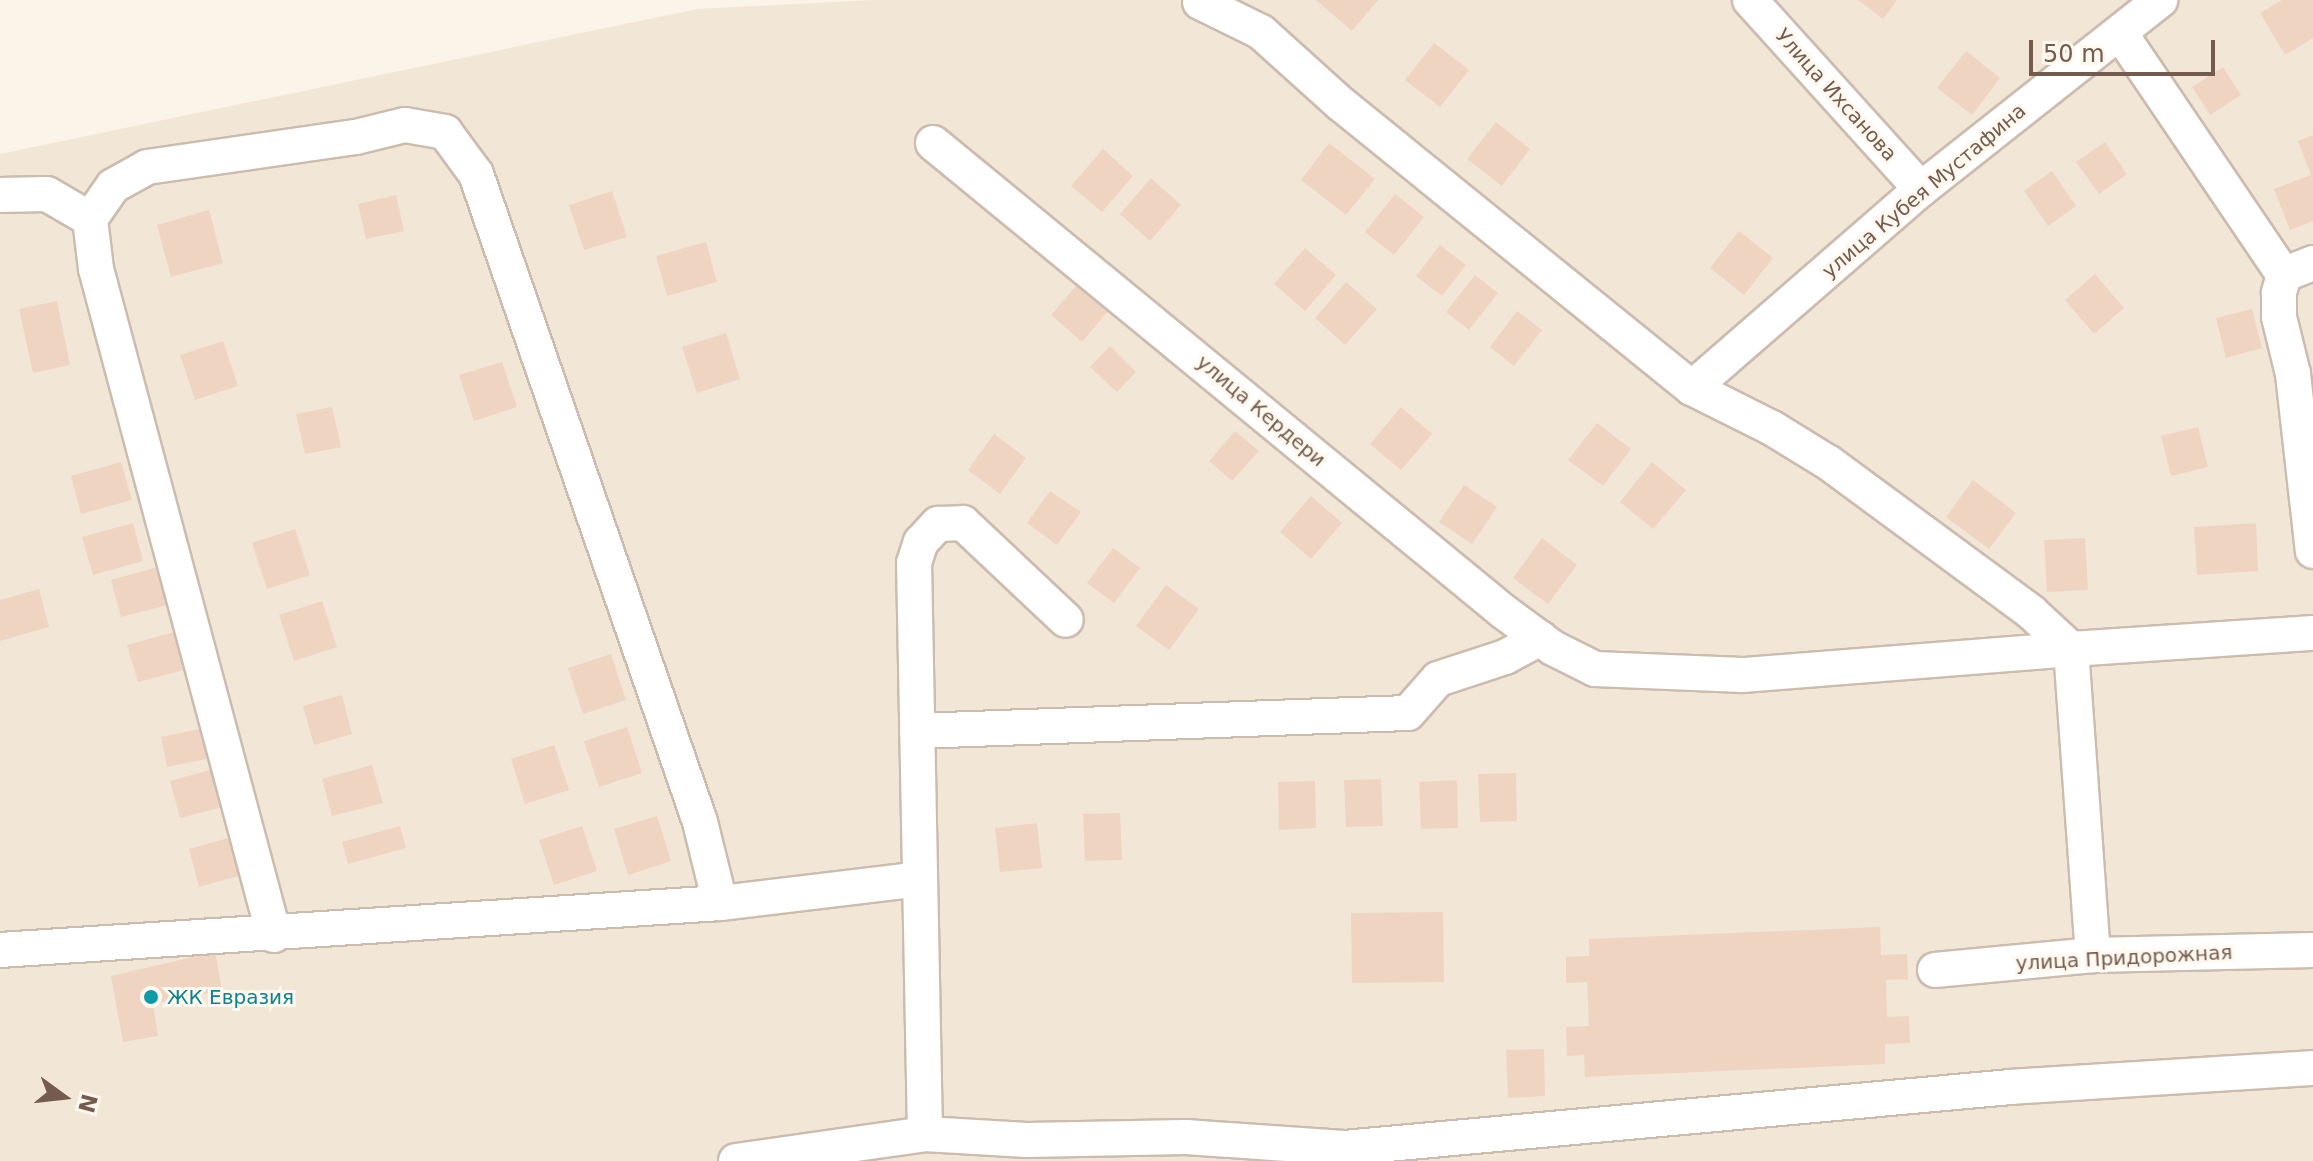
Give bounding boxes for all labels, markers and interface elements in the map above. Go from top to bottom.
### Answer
street label: Улица Ихсанова [1770,24,1902,166]
scale bar [2033,24,2219,74]
text: 50 m [2043,40,2105,68]
street label: улица Кубея Мустафина [1817,99,2031,283]
street label: улица Кердери [1192,350,1330,472]
street label: улица Придорожная [2015,940,2233,976]
place label: ЖК Евразия [167,985,294,1009]
marker: ЖК Евразия [142,988,160,1006]
north arrow [24,1057,104,1137]
text: N [73,1091,102,1115]

